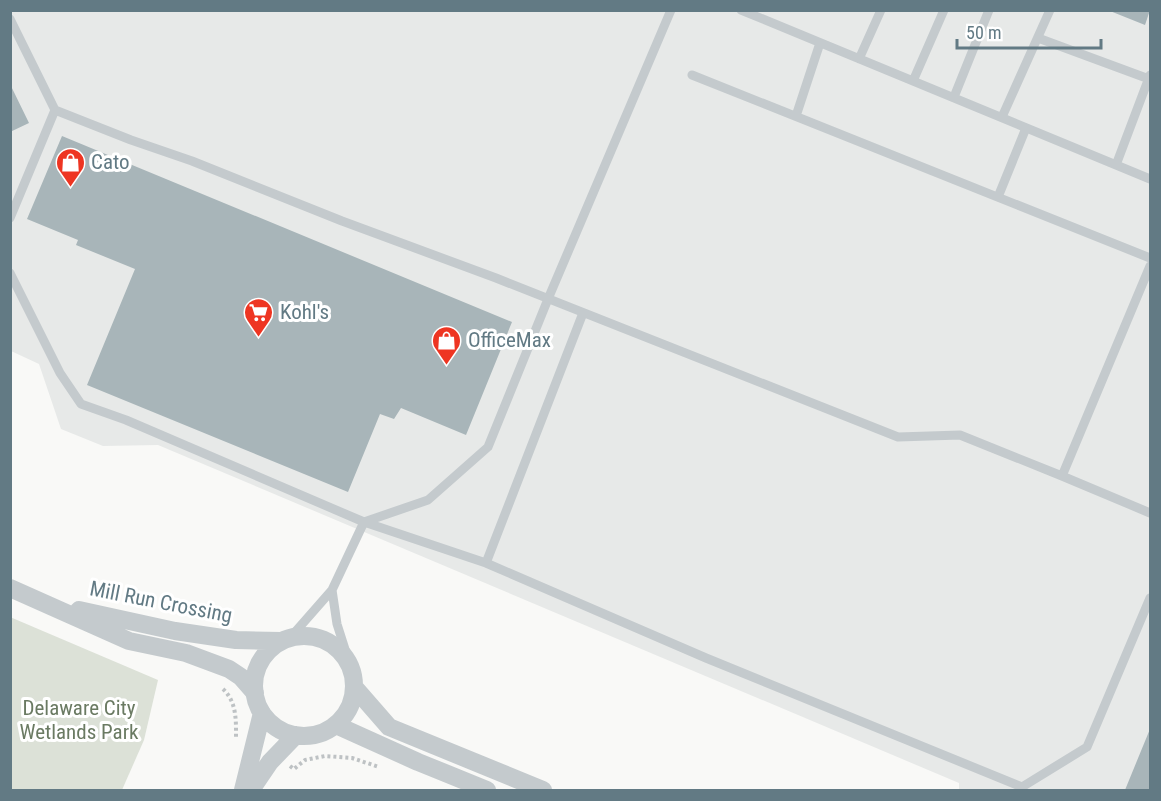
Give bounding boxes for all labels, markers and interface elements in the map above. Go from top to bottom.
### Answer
scale bar [957,12,1101,50]
text: 50 m [966,22,1001,43]
shop icon: Cato [54,146,86,188]
place label: Cato [91,150,130,174]
supermarket icon: Kohl's [243,296,275,338]
place label: Kohl's [280,300,329,324]
shop icon: OfficeMax [431,324,463,366]
place label: OfficeMax [468,328,551,352]
street label: Mill Run Crossing [88,576,234,628]
park label: Delaware City Wetlands Park [19,696,139,744]

